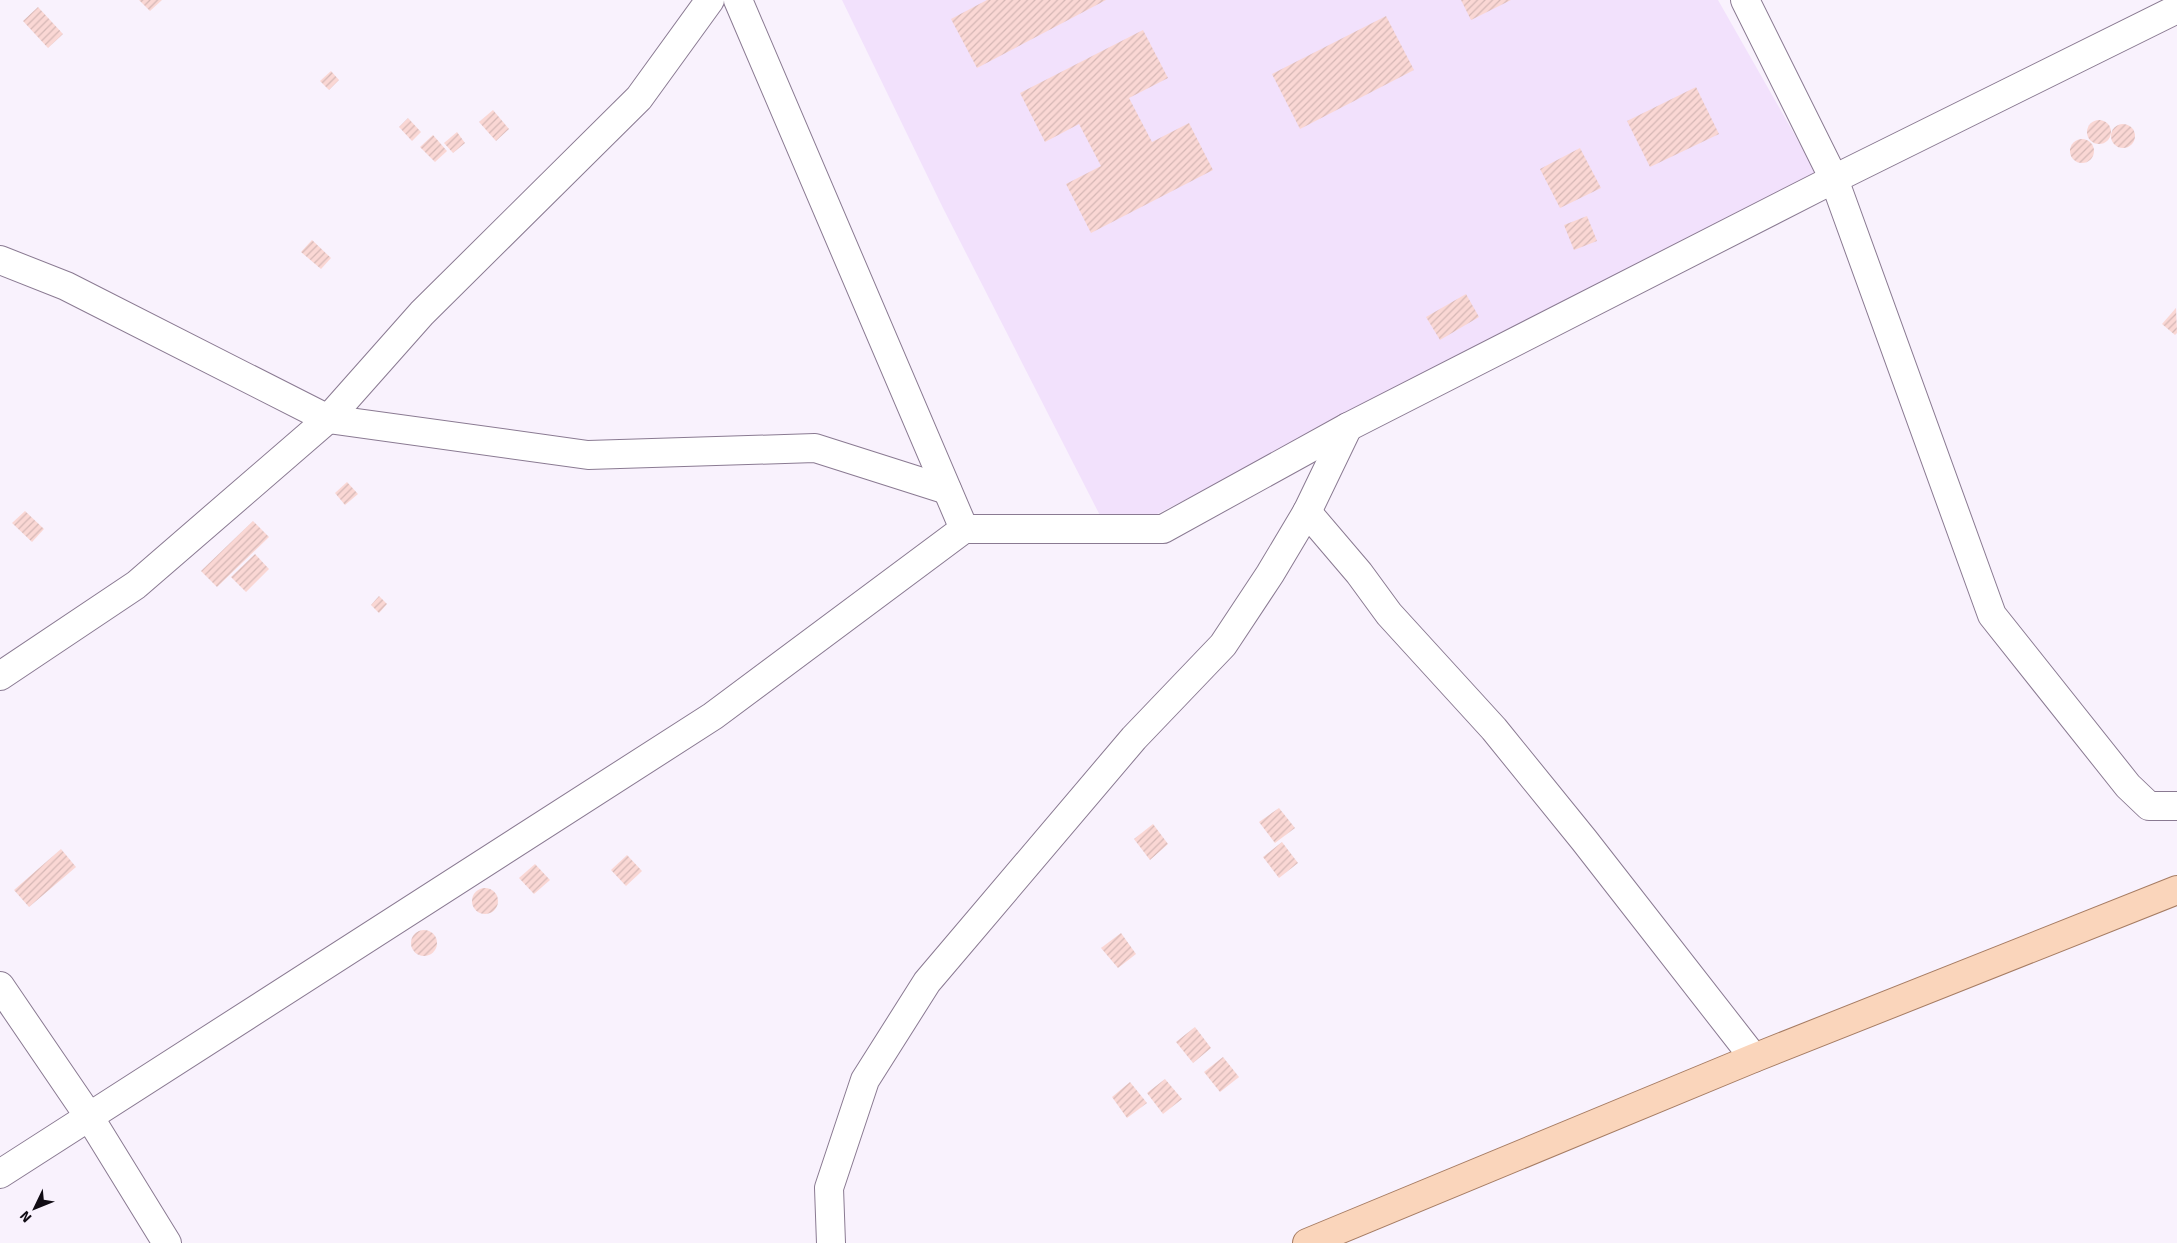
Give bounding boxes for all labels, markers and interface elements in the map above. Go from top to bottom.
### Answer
north arrow [10,1183,60,1233]
text: N [16,1207,35,1226]

